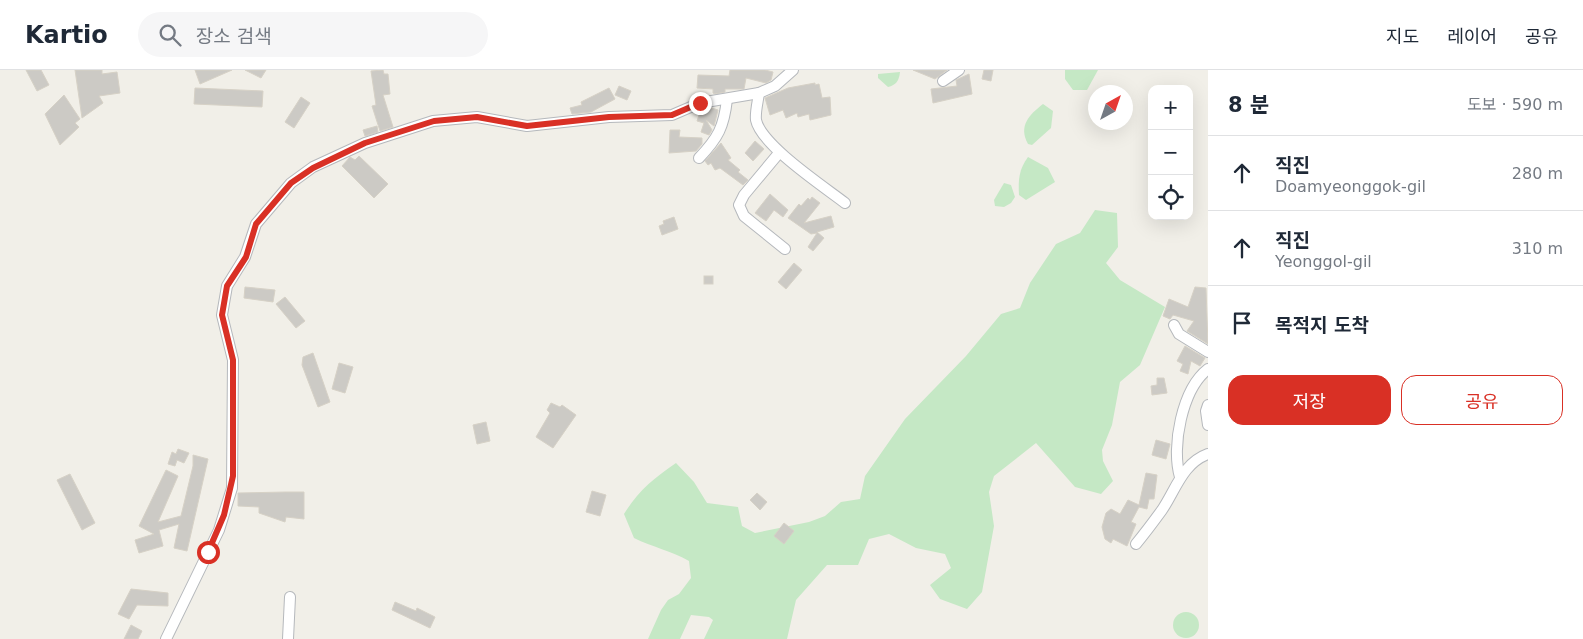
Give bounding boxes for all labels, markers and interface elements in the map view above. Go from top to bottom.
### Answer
search box [138,12,488,57]
text: Kartio [25,21,108,49]
icon: search [156,21,184,49]
text: 장소 검색 [196,25,272,47]
text: 지도 [1386,26,1419,47]
text: 레이어 [1447,26,1497,47]
text: 공유 [1525,26,1558,47]
north arrow [1088,85,1133,130]
map controls [1148,85,1193,220]
button: + [1148,85,1193,130]
route end [689,92,712,115]
text: 8 분 [1228,93,1269,117]
text: 도보 · 590 m [1467,95,1563,114]
button: − [1148,130,1193,175]
text: 직진 [1275,154,1310,176]
icon: ahead [1228,159,1256,187]
text: 280 m [1512,164,1563,183]
button: locate [1148,175,1193,220]
text: Doamyeonggok-gil [1275,177,1426,196]
text: 직진 [1275,229,1310,251]
icon: ahead [1228,234,1256,262]
text: 310 m [1512,239,1563,258]
text: Yeonggol-gil [1275,252,1372,271]
icon: arrive [1228,309,1256,337]
text: 목적지 도착 [1275,314,1369,336]
button: 저장 [1228,375,1391,425]
button: 공유 [1401,375,1563,425]
route start [197,541,220,564]

